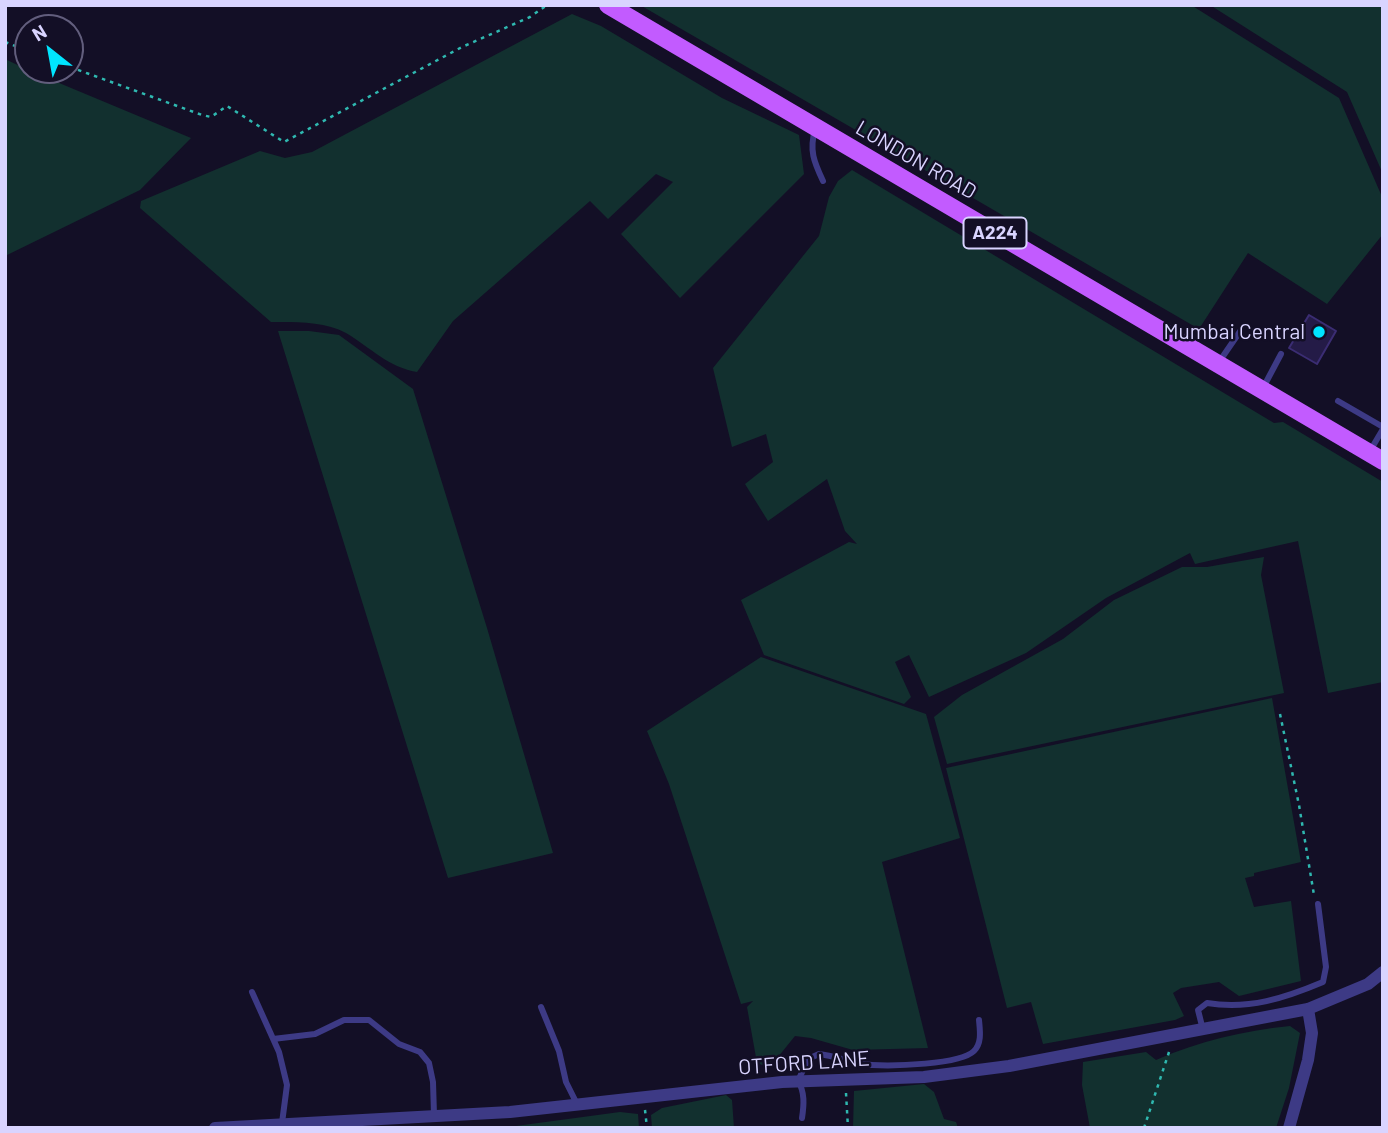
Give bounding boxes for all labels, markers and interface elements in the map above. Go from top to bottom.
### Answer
north arrow [14,14,84,84]
text: N [28,19,50,45]
street label: LONDON ROAD [851,115,981,205]
road number: A224 [964,218,1026,248]
place label: Mumbai Central [1164,319,1305,345]
marker: Mumbai Central [1311,324,1327,340]
street label: OTFORD LANE [737,1046,871,1080]

